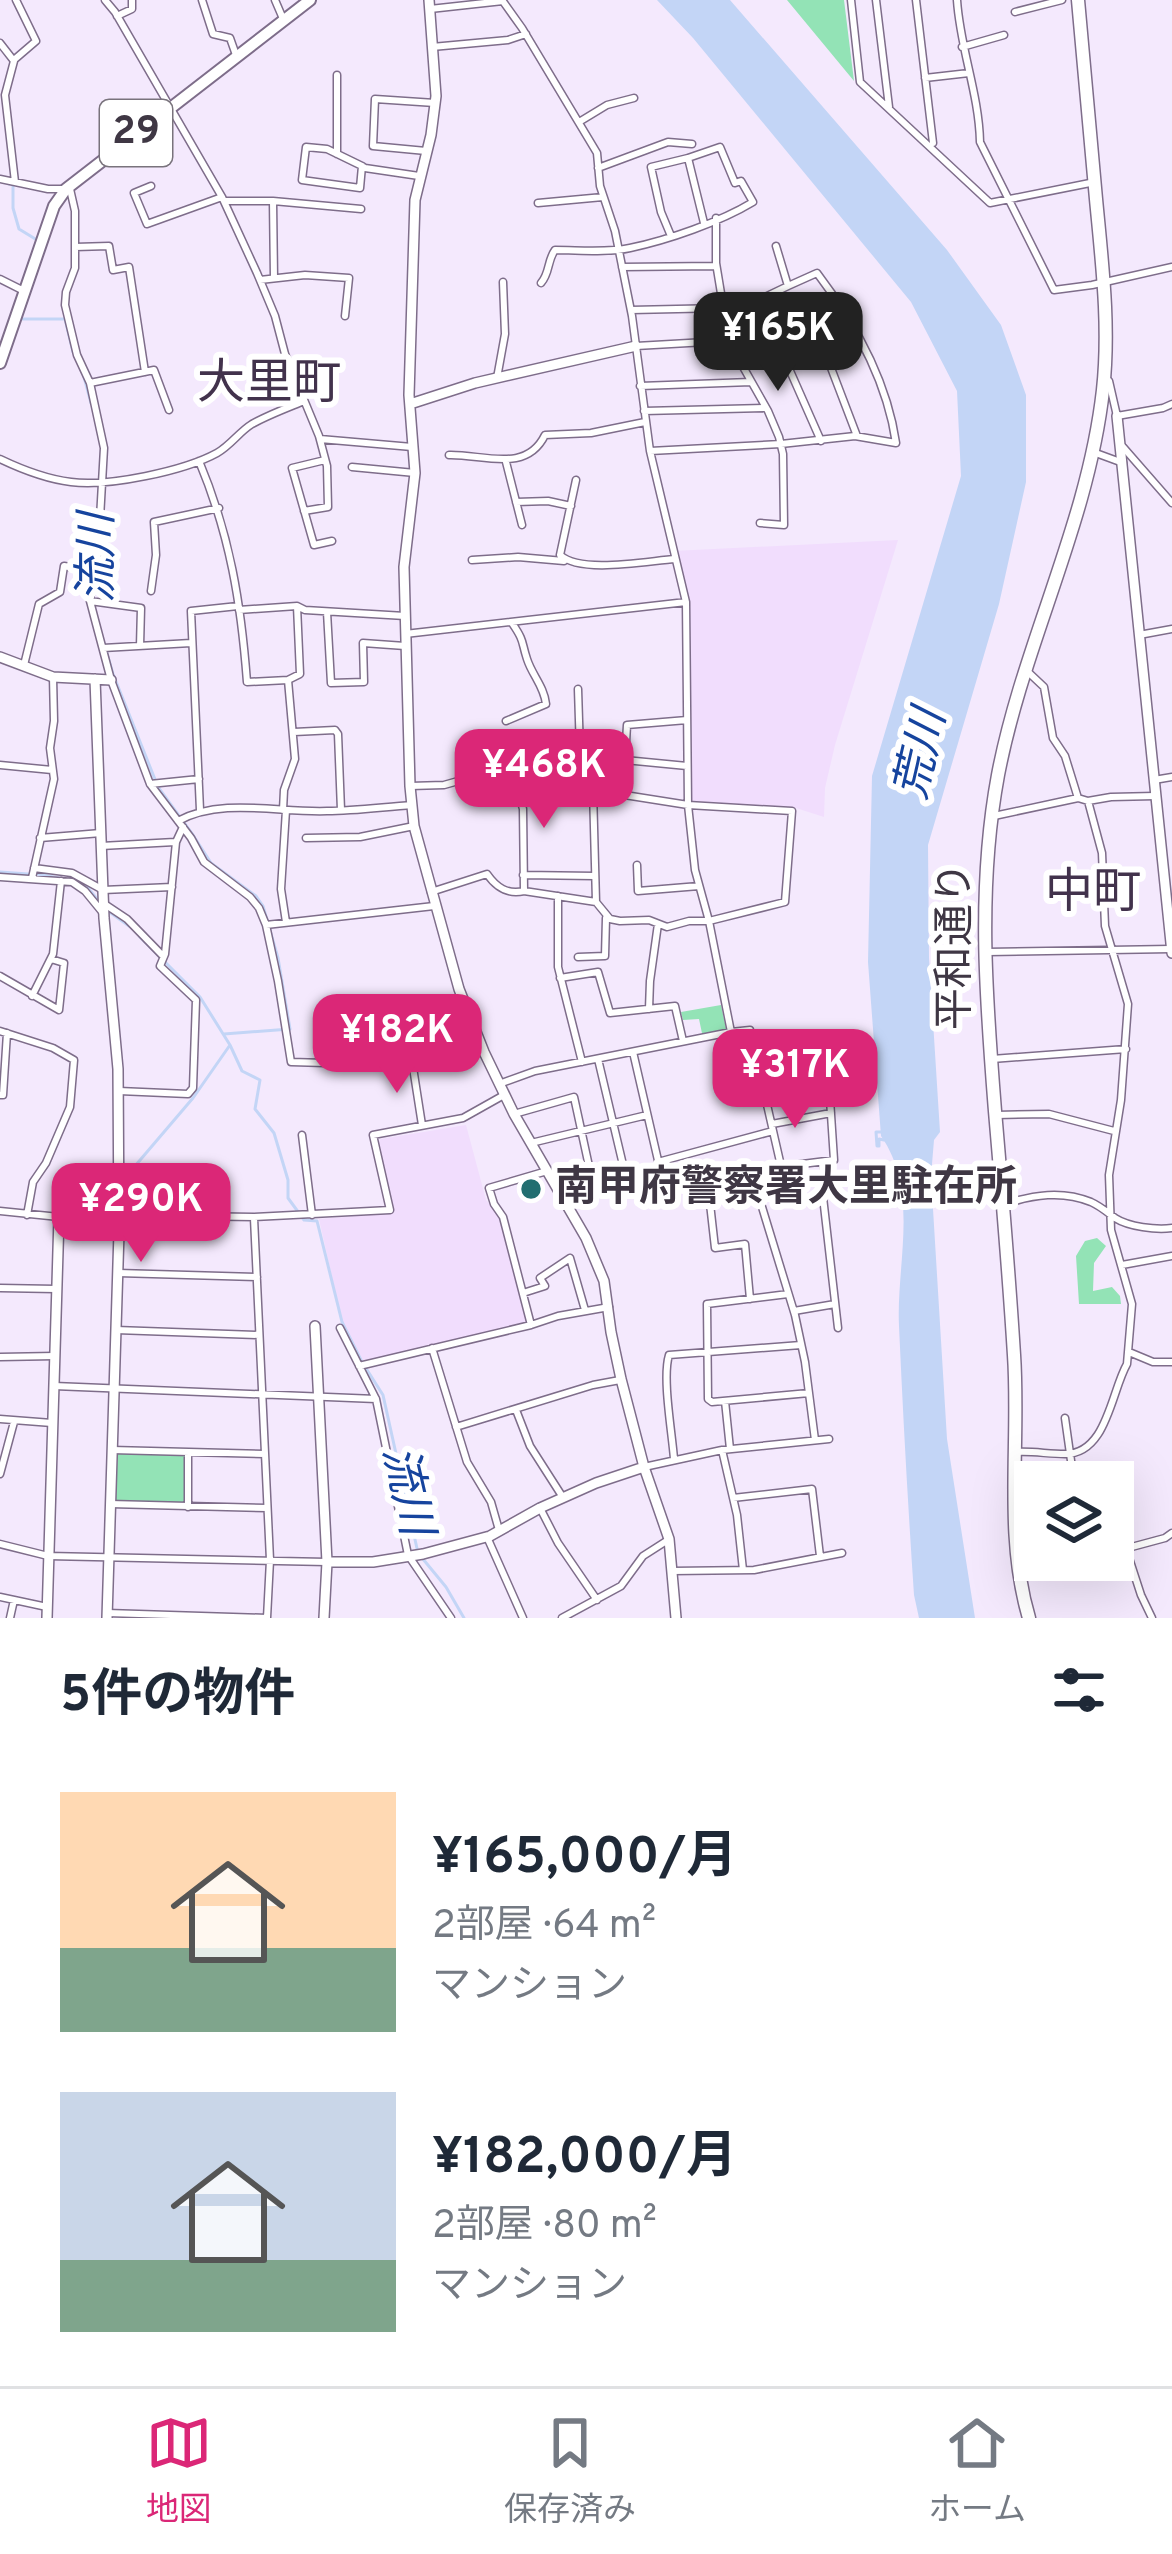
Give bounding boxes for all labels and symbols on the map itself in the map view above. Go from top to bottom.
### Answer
road number: 29 [100,100,172,166]
pin: ¥165K [694,292,862,394]
district label: 大里町 [197,356,341,416]
water label: 流川 [71,509,128,603]
water label: 荒川 [885,701,962,805]
pin: ¥468K [460,729,628,831]
street label: 平和通り [931,862,984,1030]
district label: 中町 [1045,865,1141,925]
pin: ¥182K [313,994,481,1096]
pin: ¥317K [711,1029,879,1131]
pin: ¥290K [57,1163,225,1265]
place label: 南甲府警察署大里駐在所 [555,1163,1017,1216]
marker: 南甲府警察署大里駐在所 [518,1176,544,1202]
water label: 流川 [367,1441,444,1545]

